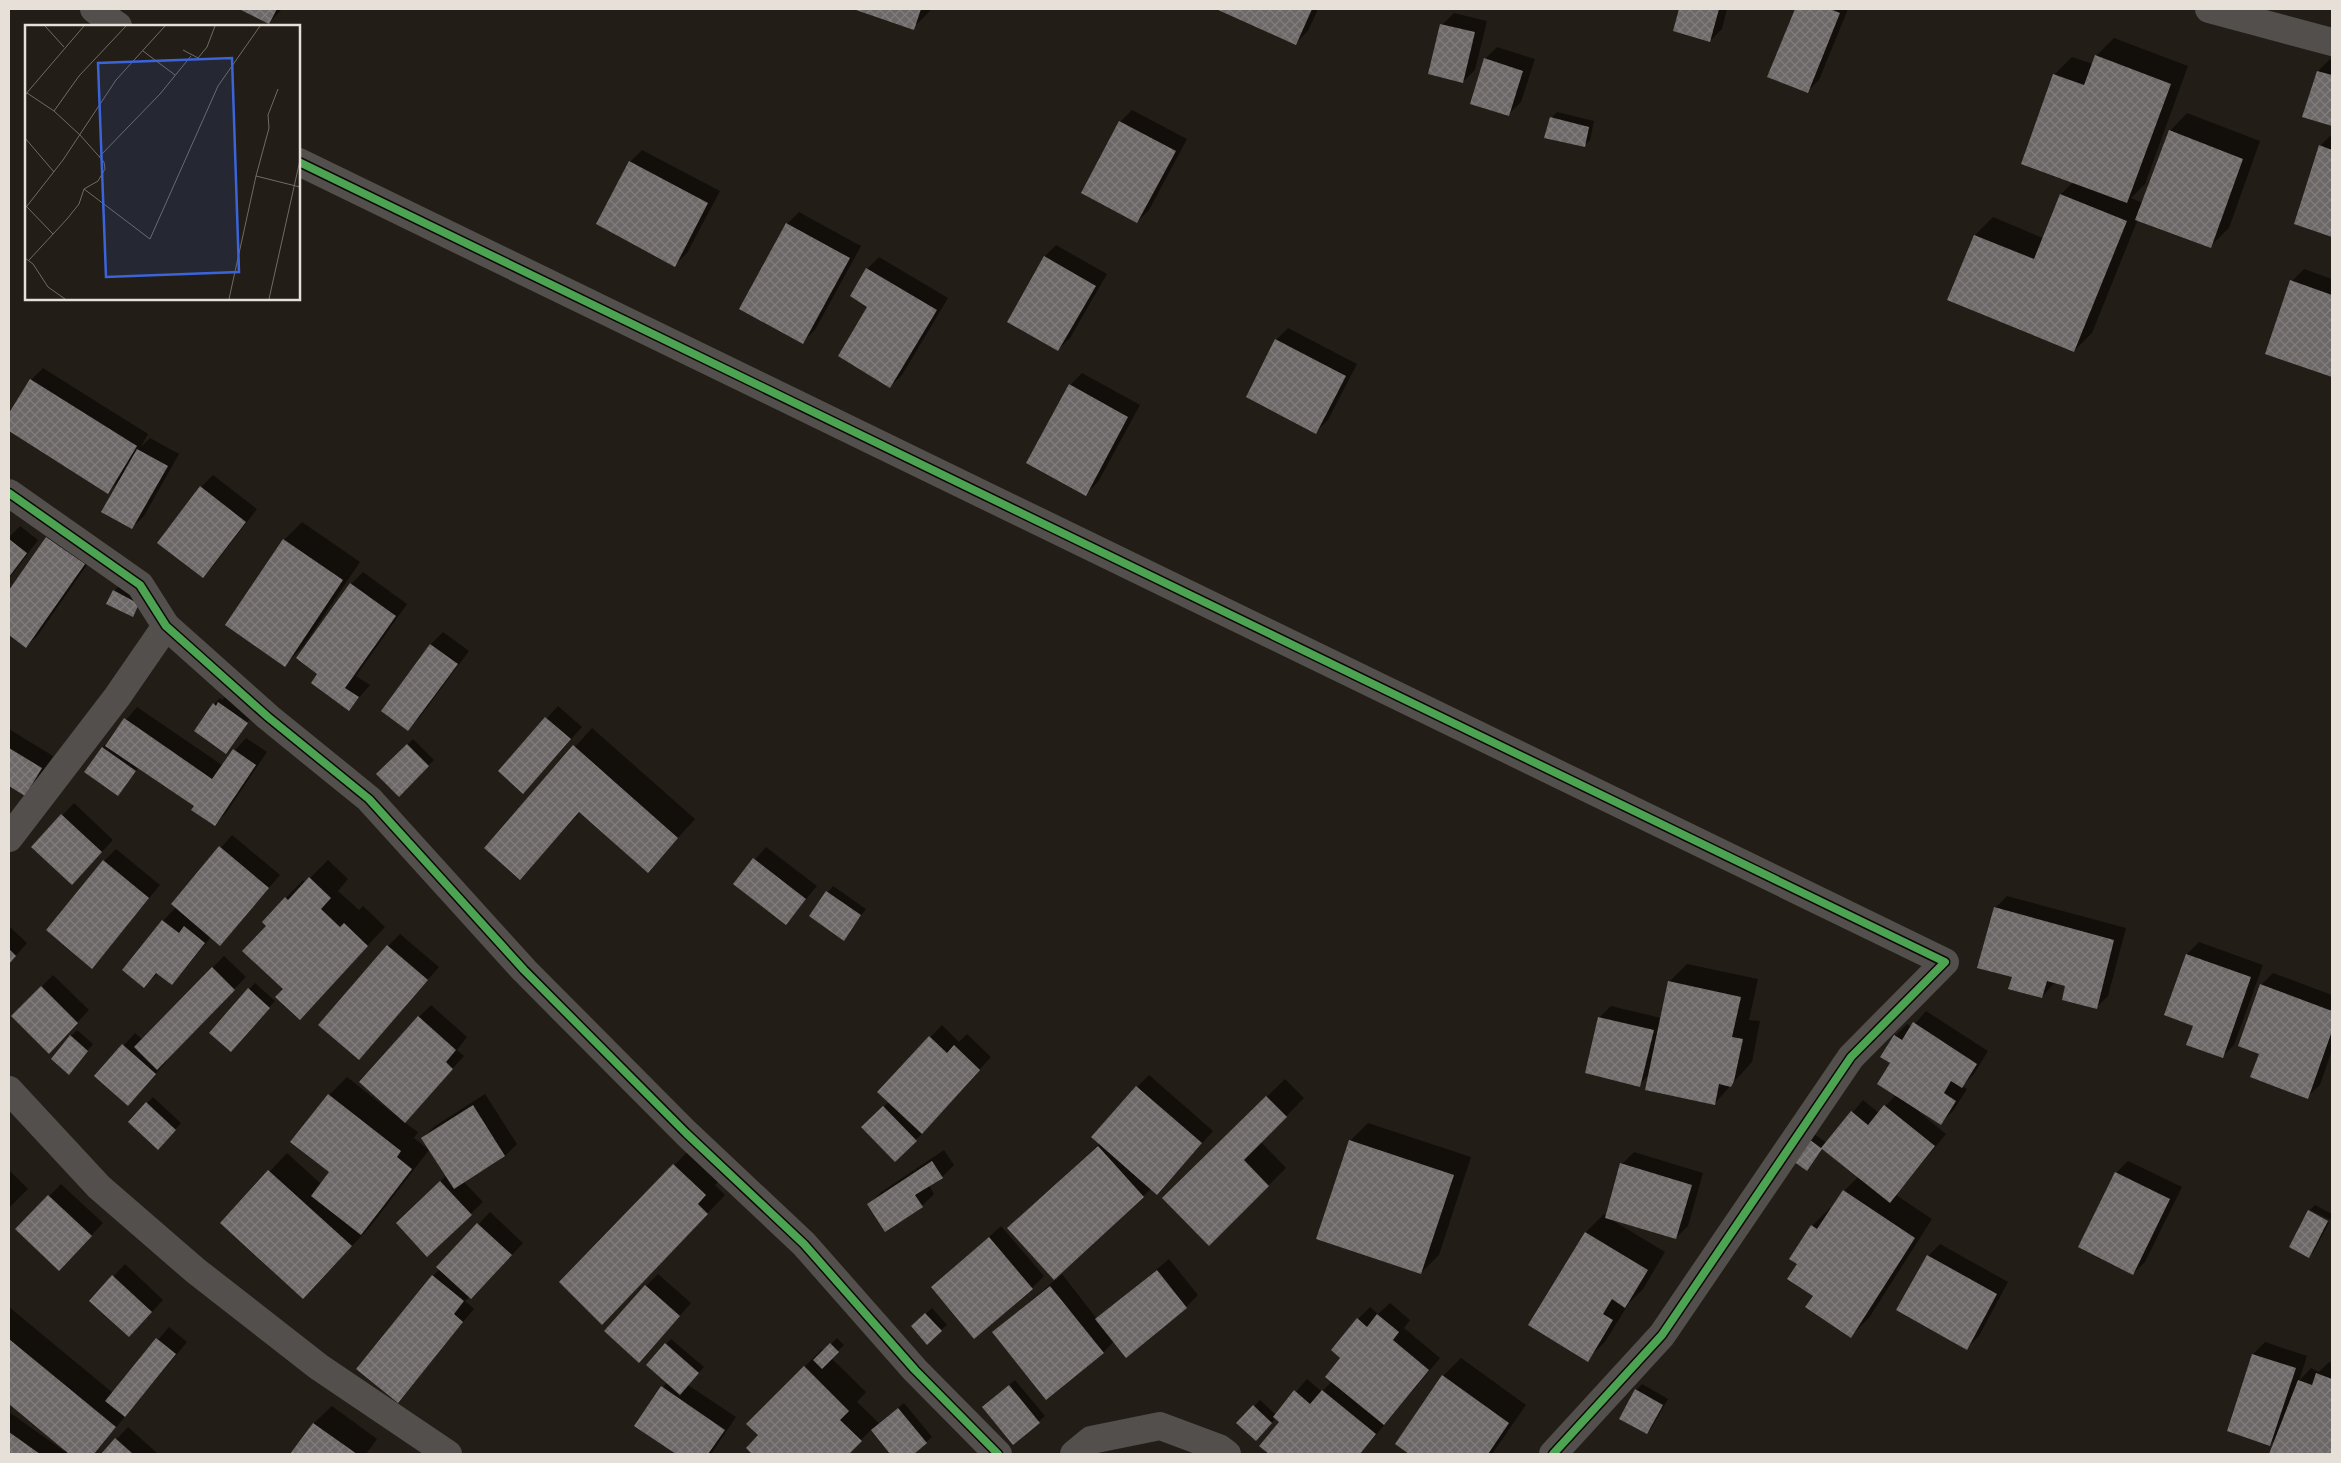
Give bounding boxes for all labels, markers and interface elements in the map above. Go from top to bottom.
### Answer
inset map [25,25,300,300]

